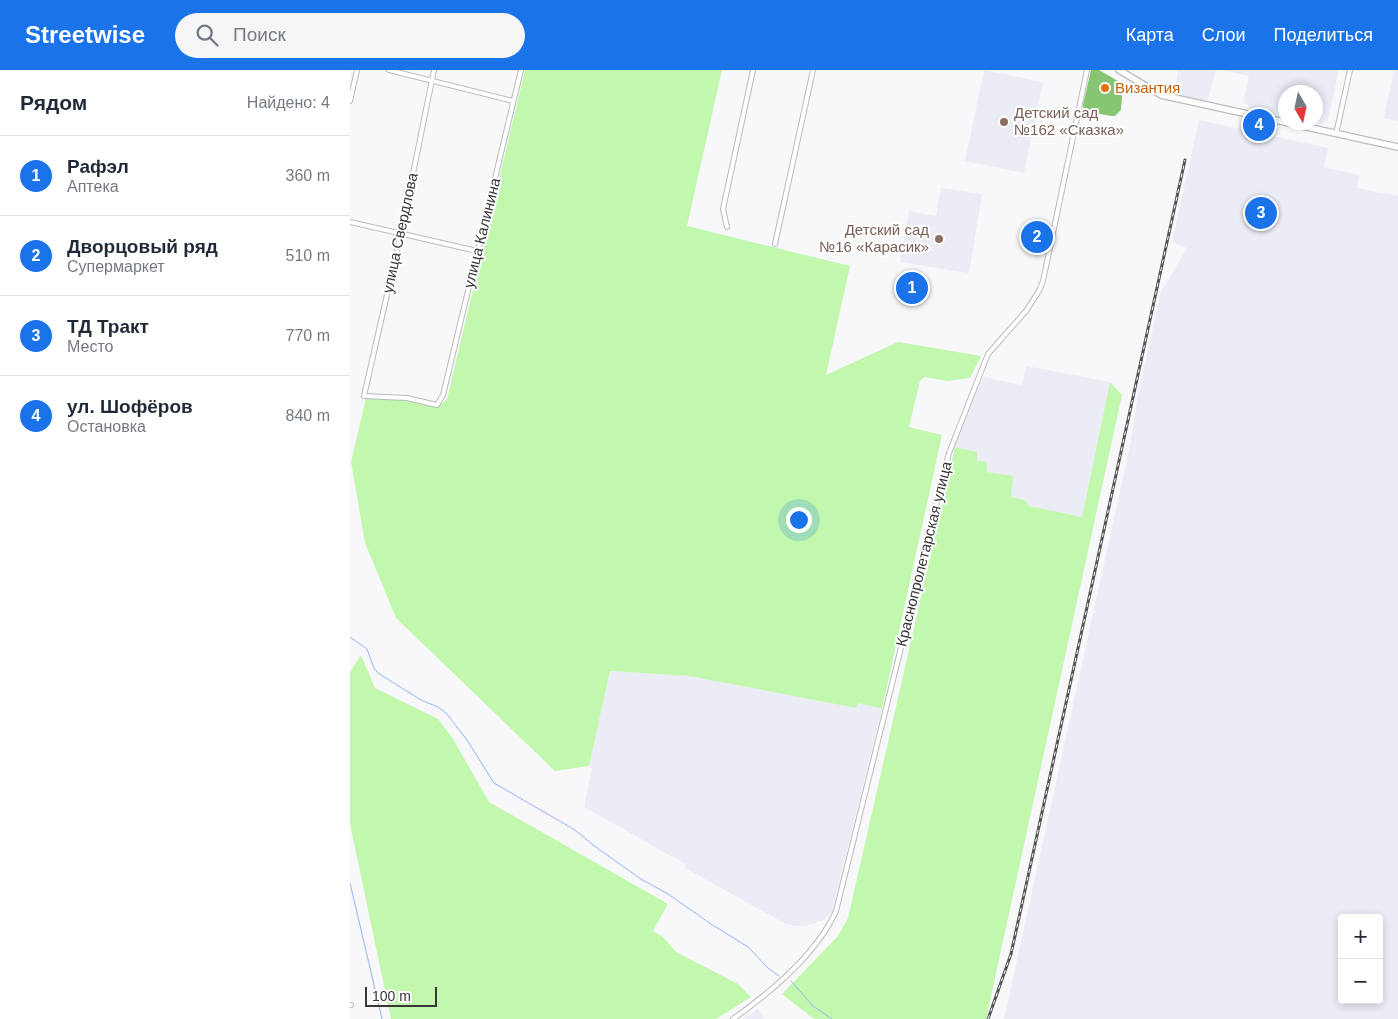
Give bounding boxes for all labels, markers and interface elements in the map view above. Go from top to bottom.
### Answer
search box [175,13,525,58]
text: Streetwise [25,21,145,48]
icon: search [193,21,221,49]
text: Поиск [233,24,286,45]
text: Карта [1126,25,1174,45]
text: Слои [1202,25,1246,45]
text: Поделиться [1274,25,1373,45]
place label: Византия [1115,79,1180,96]
marker: Византия [1099,82,1111,94]
north arrow [1278,85,1323,130]
text: Рядом [20,91,87,114]
text: Найдено: 4 [247,94,330,111]
place label: Детский сад №162 «Сказка» [1014,104,1124,138]
pin: 4 [1243,106,1275,144]
marker: Детский сад №162 «Сказка» [998,116,1010,128]
text: Рафэл [67,156,129,177]
text: 1 [32,167,40,184]
text: 360 m [286,167,330,184]
street label: улица Свердлова [378,171,421,295]
street label: улица Калинина [460,175,504,290]
text: Аптека [67,178,119,195]
pin: 3 [1245,194,1277,232]
pin: 2 [1021,218,1053,256]
place label: Детский сад №16 «Карасик» [819,221,929,255]
marker: Детский сад №16 «Карасик» [933,233,945,245]
text: Дворцовый ряд [67,236,218,257]
text: 2 [32,247,40,264]
text: 510 m [286,247,330,264]
text: Супермаркет [67,258,165,275]
pin: 1 [896,269,928,307]
text: ТД Тракт [67,316,149,337]
text: 3 [32,327,40,344]
text: 770 m [286,327,330,344]
text: Место [67,338,113,355]
text: ул. Шофёров [67,396,193,417]
text: 4 [32,407,40,424]
text: 840 m [286,407,330,424]
text: Остановка [67,418,146,435]
street label: Краснопролетарская улица [892,459,955,648]
your location [786,507,812,533]
map controls [1338,914,1383,1004]
button: + [1338,914,1383,959]
button: − [1338,959,1383,1004]
scale bar [365,984,438,1007]
text: 100 m [372,988,411,1004]

